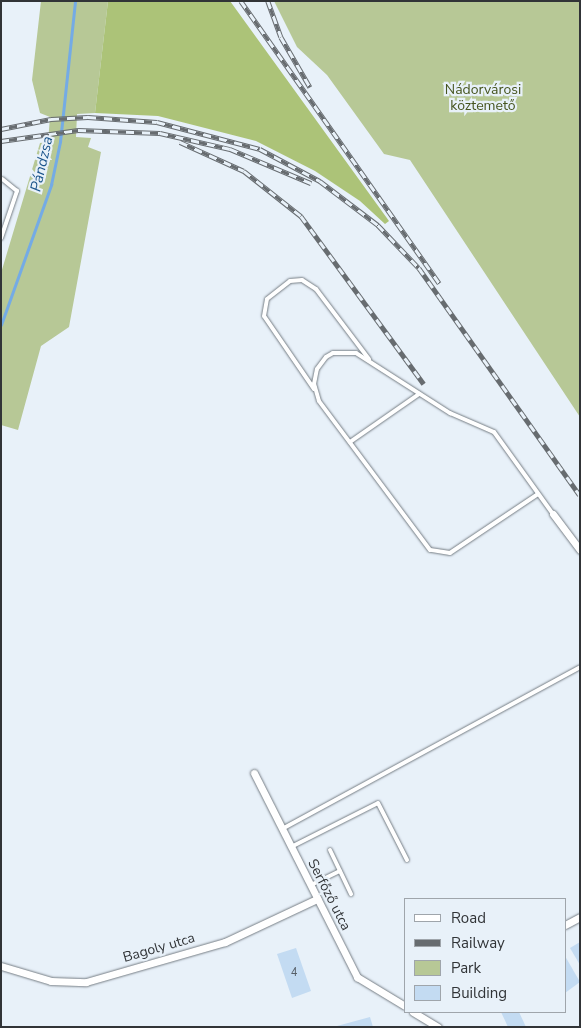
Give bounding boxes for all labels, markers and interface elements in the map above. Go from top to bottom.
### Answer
park label: Nádorvárosi köztemető [445,82,521,114]
water label: Pándzsa [27,135,57,193]
street label: Serfőző utca [304,857,354,933]
legend [404,898,566,1013]
text: Road [451,908,486,928]
street label: Bagoly utca [121,930,197,966]
text: Railway [451,933,505,953]
text: Park [451,958,481,978]
house number: 4 [291,966,297,980]
text: Building [451,983,507,1003]

